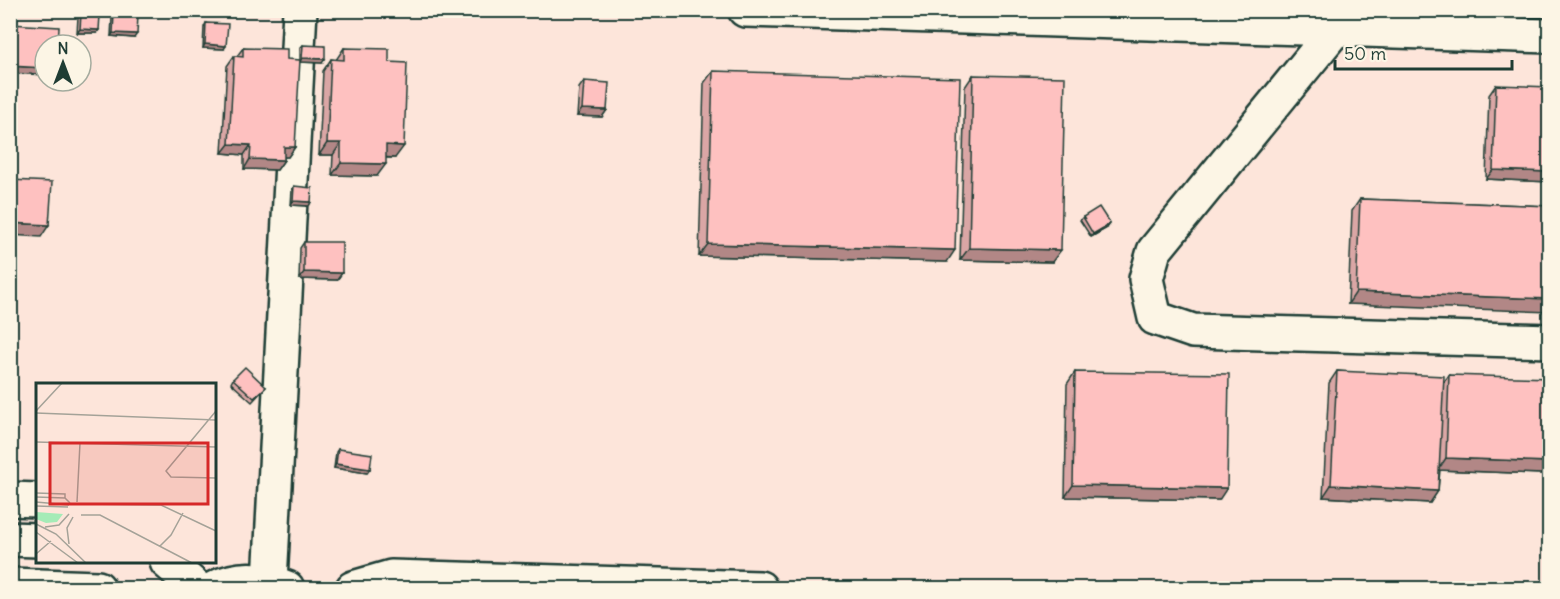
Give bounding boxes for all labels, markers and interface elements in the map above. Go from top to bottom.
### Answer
north arrow [33,33,93,93]
scale bar [1335,33,1512,71]
text: N [57,38,69,58]
text: 50 m [1344,42,1386,65]
inset map [36,383,216,563]

